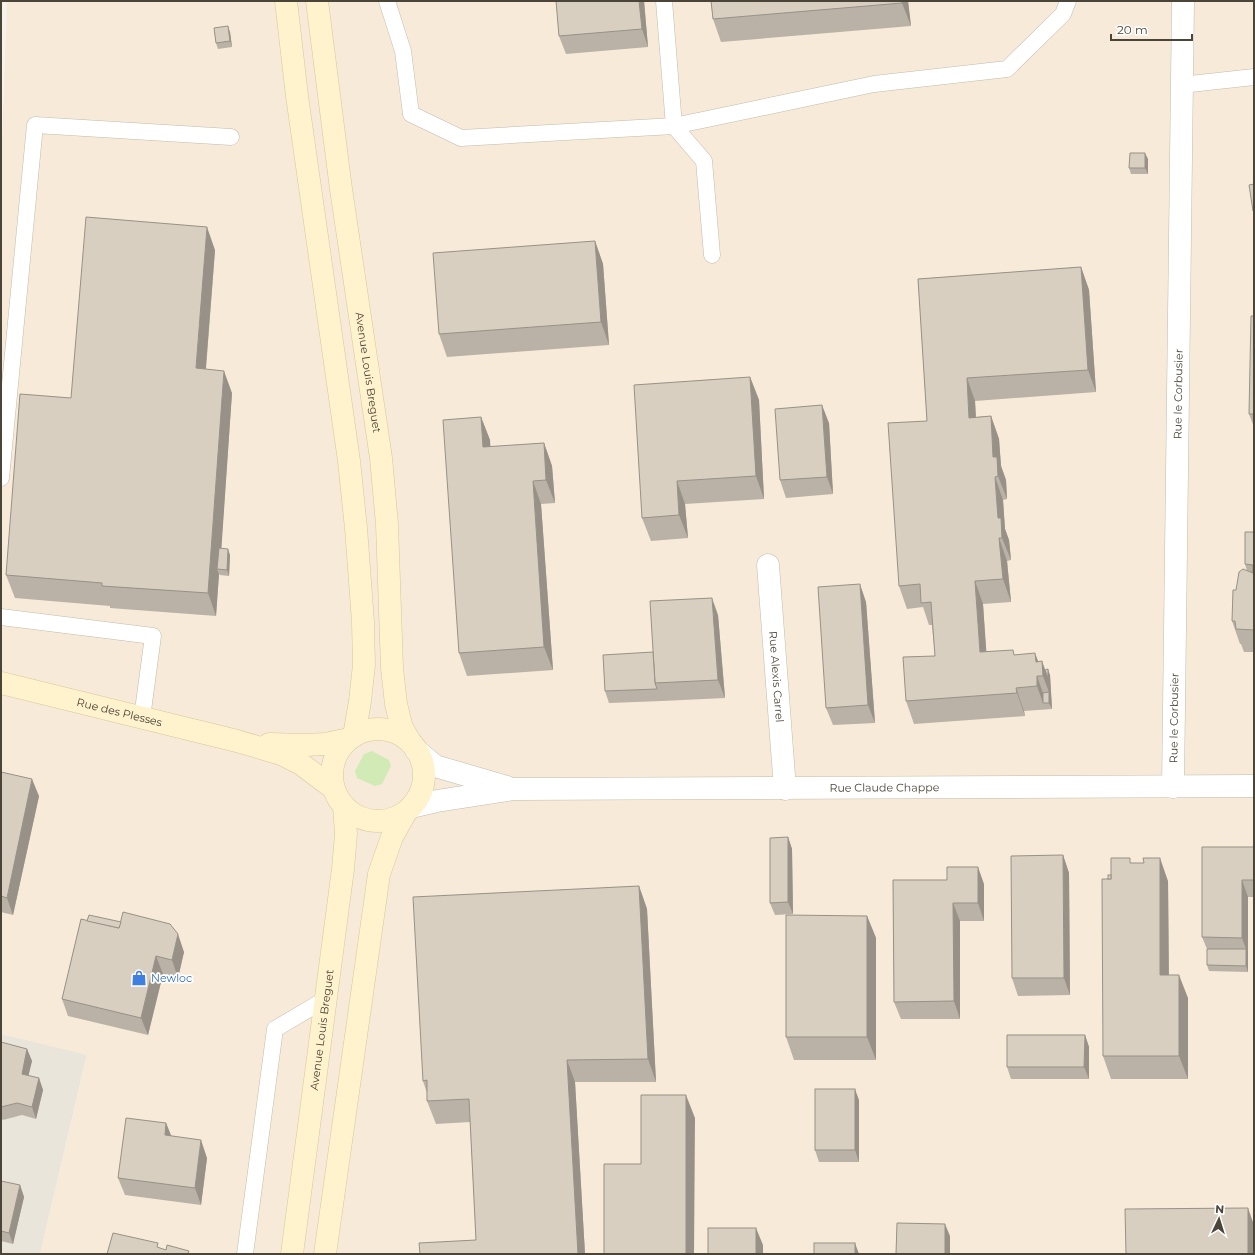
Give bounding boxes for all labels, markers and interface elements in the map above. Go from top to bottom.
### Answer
scale bar [1111,16,1192,42]
text: 20 m [1117,22,1148,37]
street label: Avenue Louis Breguet [352,311,384,434]
street label: Rue le Corbusier [1170,349,1186,439]
street label: Rue Alexis Carrel [766,630,787,723]
street label: Rue le Corbusier [1166,673,1181,763]
street label: Rue des Plesses [75,695,164,730]
street label: Rue Claude Chappe [829,780,940,795]
street label: Avenue Louis Breguet [307,968,337,1091]
shop icon: Newloc [130,969,148,987]
place label: Newloc [151,971,192,985]
north arrow [1199,1199,1239,1239]
text: N [1215,1202,1225,1216]

